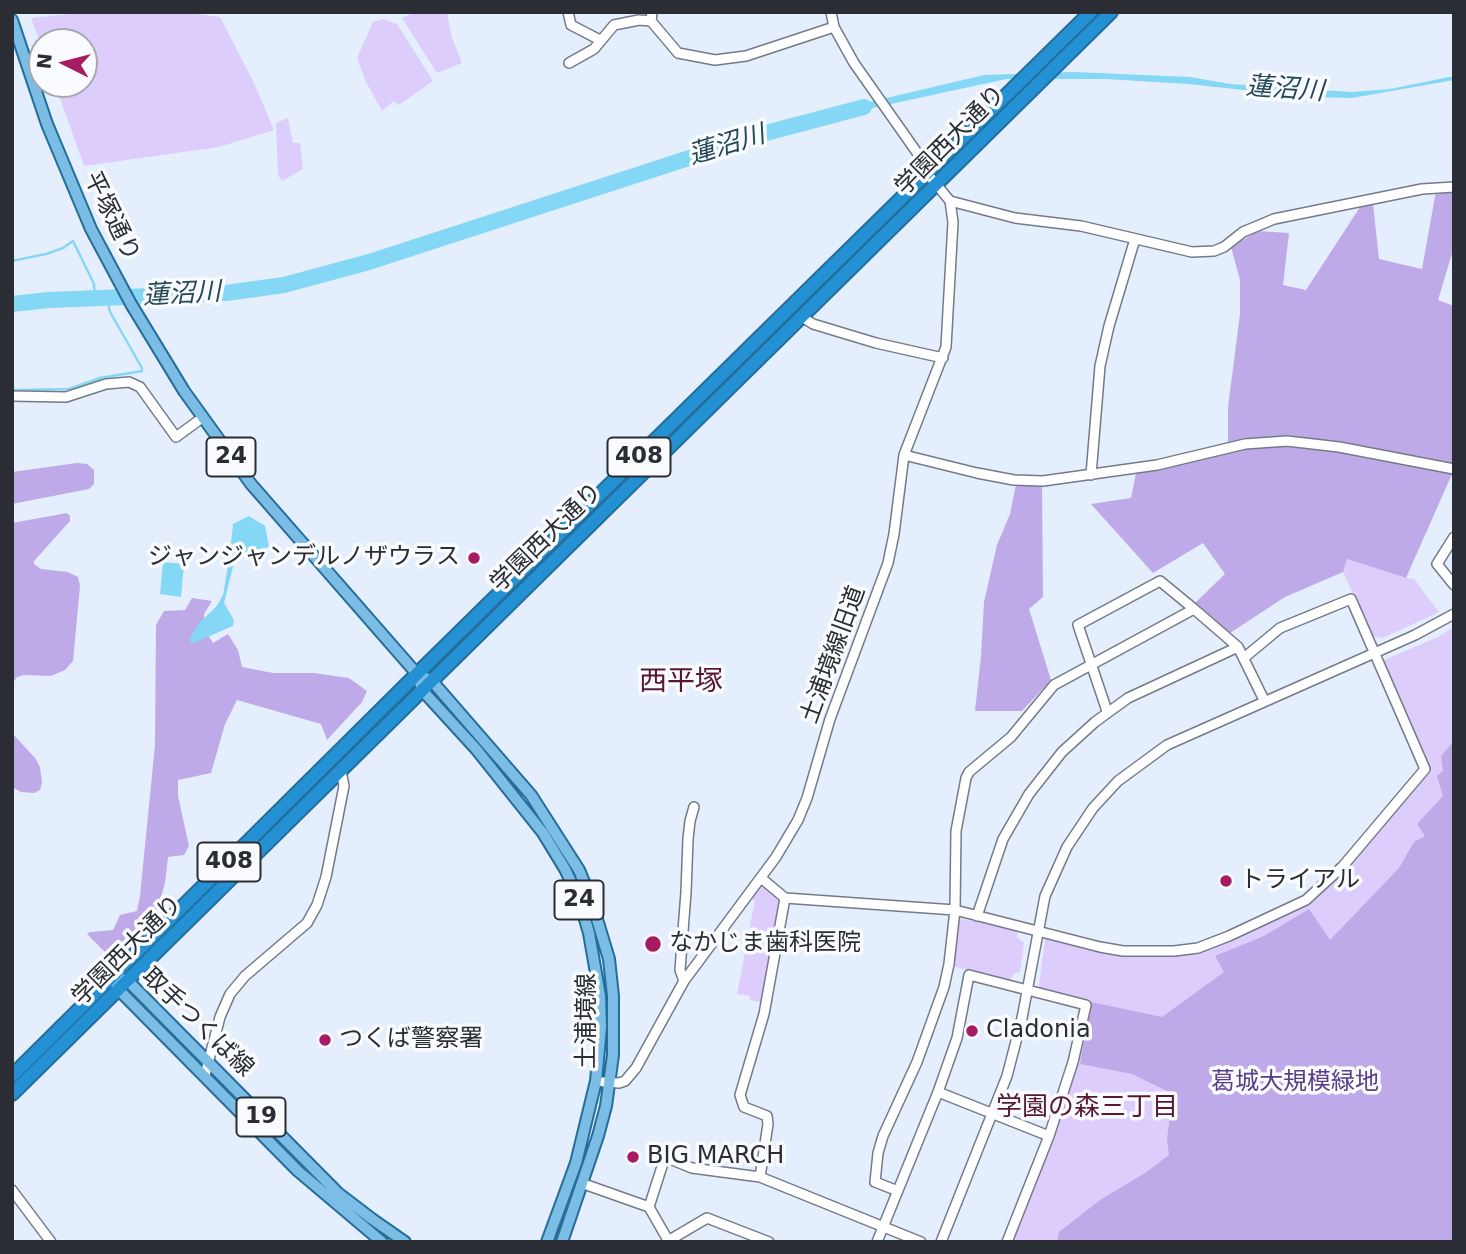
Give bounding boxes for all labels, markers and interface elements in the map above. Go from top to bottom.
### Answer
north arrow [28,28,98,98]
text: N [32,52,56,70]
water label: 蓮沼川 [1245,72,1325,108]
street label: 学園西大通り [890,80,1012,202]
water label: 蓮沼川 [685,120,769,172]
street label: 平塚通り [77,168,145,266]
water label: 蓮沼川 [142,277,222,313]
road number: 24 [206,438,256,477]
road number: 408 [608,438,670,477]
street label: 学園西大通り [485,478,609,598]
place label: ジャンジャンデルノザウラス [148,544,460,572]
marker: ジャンジャンデルノザウラス [466,550,482,566]
street label: 土浦境線旧道 [796,582,872,728]
district label: 西平塚 [639,666,723,700]
road number: 408 [198,842,260,882]
place label: トライアル [1240,867,1360,895]
marker: トライアル [1218,873,1234,889]
road number: 24 [554,880,604,920]
street label: 学園西大通り [67,890,189,1012]
place label: なかじま歯科医院 [669,930,861,958]
marker: なかじま歯科医院 [643,934,663,954]
street label: 取手つくば線 [135,963,259,1083]
street label: 土浦境線 [574,973,602,1069]
place label: Cladonia [986,1017,1091,1045]
marker: Cladonia [964,1023,980,1039]
place label: つくば警察署 [339,1026,483,1054]
marker: つくば警察署 [317,1032,333,1048]
park label: 葛城大規模緑地 [1211,1069,1379,1097]
district label: 学園の森三丁目 [996,1092,1178,1124]
road number: 19 [236,1098,286,1136]
place label: BIG MARCH [647,1143,784,1171]
marker: BIG MARCH [625,1149,641,1165]

